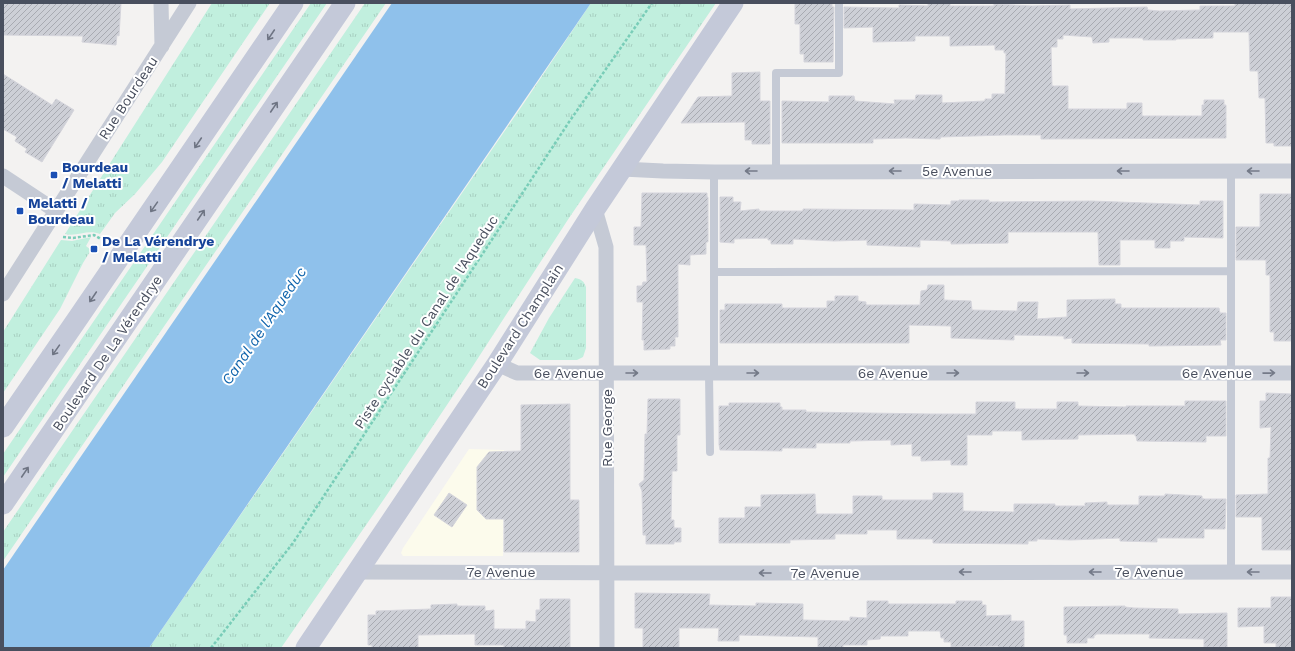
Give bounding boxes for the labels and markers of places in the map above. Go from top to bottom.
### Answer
place label: Bourdeau / Melatti [62,159,128,191]
marker: Bourdeau / Melatti [49,170,59,180]
place label: Melatti / Bourdeau [28,195,94,227]
marker: Melatti / Bourdeau [15,206,25,216]
place label: De La Vérendrye / Melatti [102,233,214,265]
marker: De La Vérendrye / Melatti [89,244,99,254]

